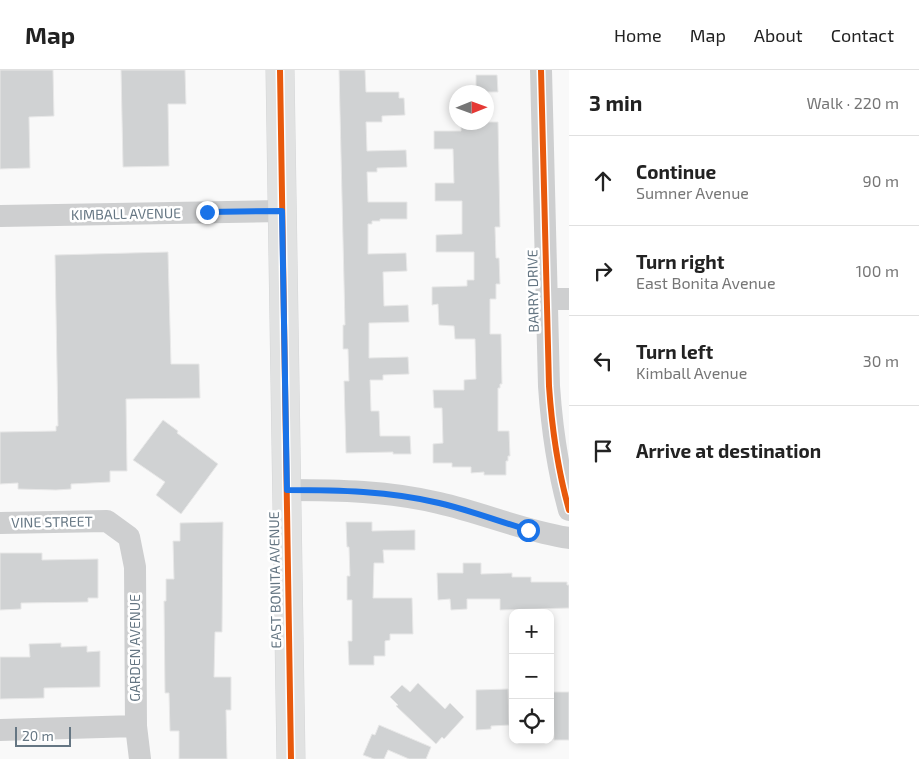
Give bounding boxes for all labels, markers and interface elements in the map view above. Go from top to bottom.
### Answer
text: Map [25,20,75,49]
text: Home [614,24,662,46]
text: Map [690,24,726,46]
text: About [754,24,803,46]
text: Contact [831,24,894,46]
north arrow [449,85,494,130]
text: 3 min [589,90,642,115]
text: Walk · 220 m [806,93,899,112]
text: Continue [636,160,716,183]
icon: ahead [589,167,617,195]
text: 90 m [863,171,899,190]
text: Sumner Avenue [636,183,749,202]
route end [196,201,219,224]
street label: KIMBALL AVENUE [71,204,181,223]
street label: BARRY DRIVE [523,249,542,333]
text: Turn right [636,250,724,273]
icon: right [589,257,617,285]
text: 100 m [856,261,899,280]
text: East Bonita Avenue [636,273,776,292]
text: Turn left [636,340,713,363]
icon: left [589,347,617,375]
text: 30 m [863,351,899,370]
text: Kimball Avenue [636,363,747,382]
icon: arrive [589,437,617,465]
text: Arrive at destination [636,439,821,462]
street label: EAST BONITA AVENUE [265,511,284,649]
street label: VINE STREET [11,512,93,531]
route start [517,519,540,542]
street label: GARDEN AVENUE [126,594,143,702]
map controls [509,609,554,744]
button: + [509,609,554,654]
button: − [509,654,554,699]
button: locate [509,699,554,744]
scale bar [15,724,71,747]
text: 20 m [22,727,54,744]

